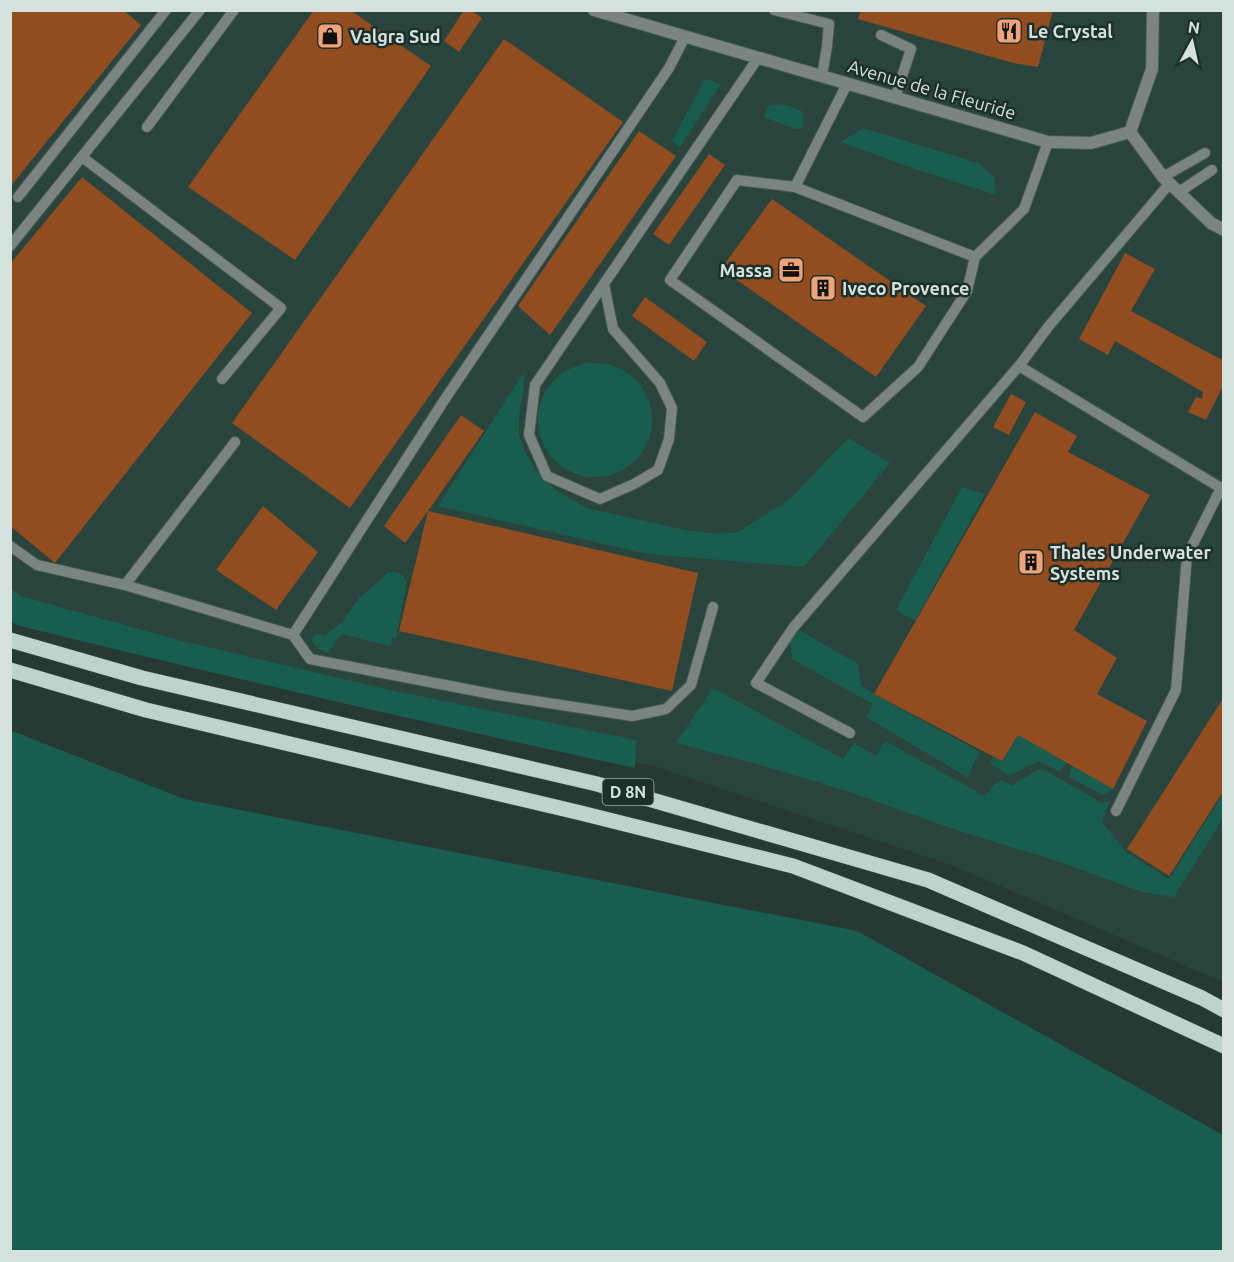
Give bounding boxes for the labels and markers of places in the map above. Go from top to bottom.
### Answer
restaurant icon: Le Crystal [994,16,1024,46]
shop icon: Valgra Sud [315,21,345,51]
place label: Le Crystal [1028,21,1113,41]
place label: Valgra Sud [350,26,441,46]
office icon: Massa [776,255,806,285]
place label: Massa [719,260,772,280]
building icon: Iveco Provence [808,273,838,303]
place label: Iveco Provence [842,278,969,298]
place label: Thales Underwater Systems [1050,542,1211,583]
building icon: Thales Underwater Systems [1016,547,1046,577]

